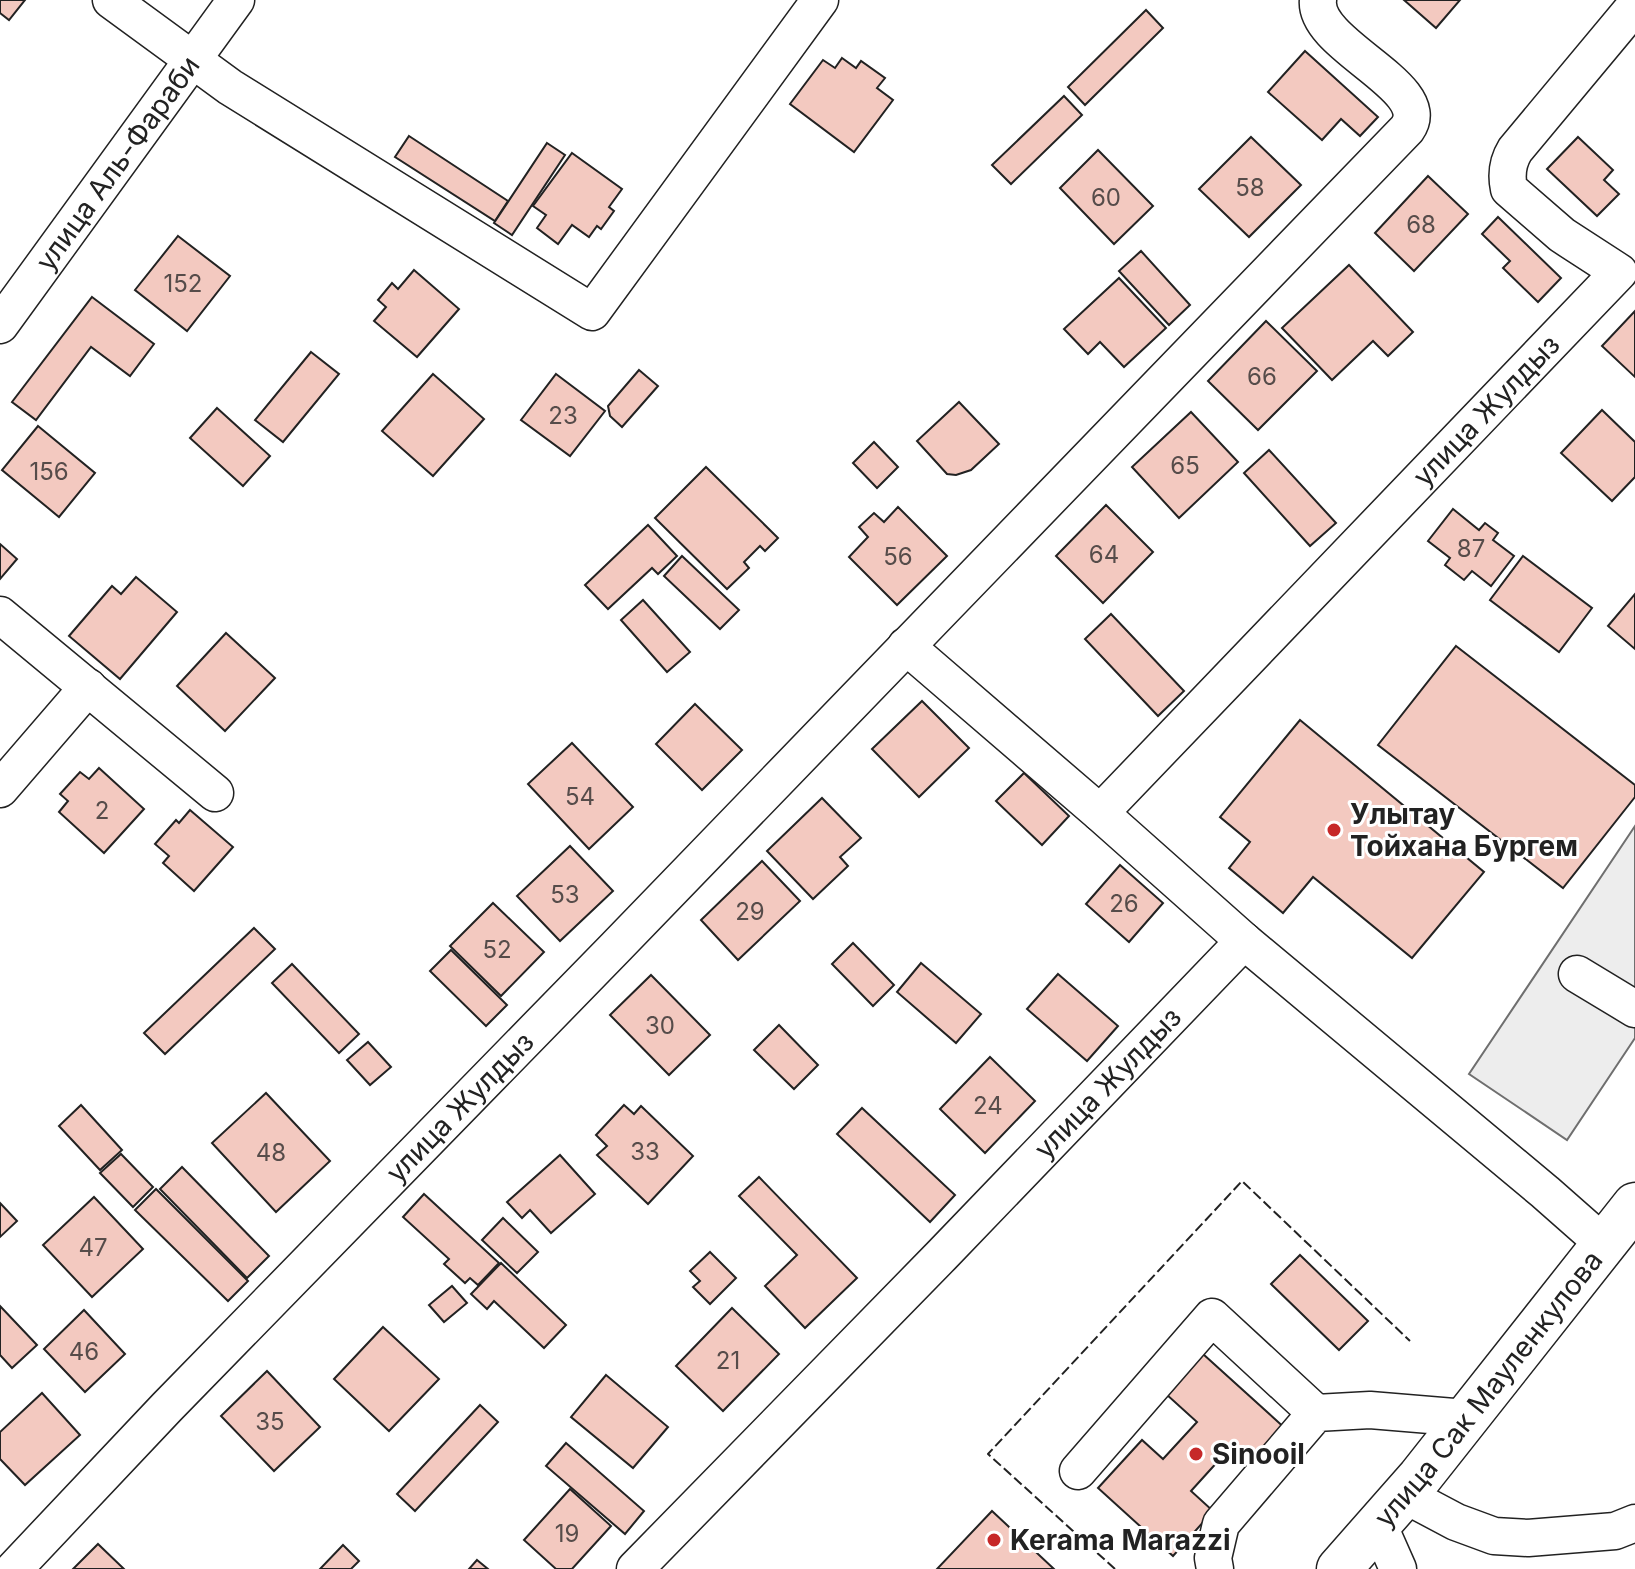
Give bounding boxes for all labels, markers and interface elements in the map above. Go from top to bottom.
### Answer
street label: улица Аль-Фараби [28,49,207,277]
house number: 58 [1235,173,1265,202]
house number: 60 [1091,183,1121,212]
house number: 68 [1406,210,1436,239]
house number: 152 [164,269,203,298]
street label: улица Жулдыз [1406,327,1567,493]
house number: 66 [1247,362,1277,391]
house number: 23 [548,401,578,430]
house number: 65 [1170,451,1200,480]
house number: 156 [29,457,69,486]
house number: 87 [1457,534,1485,563]
house number: 64 [1089,540,1119,569]
house number: 56 [883,542,913,571]
house number: 54 [565,782,595,811]
house number: 2 [95,796,109,825]
place label: Улытау Тойхана Бургем [1350,797,1578,863]
marker: Улытау Тойхана Бургем [1325,821,1343,839]
house number: 53 [550,880,580,909]
house number: 26 [1109,889,1139,918]
house number: 29 [735,897,765,926]
house number: 52 [482,935,512,964]
street label: улица Жулдыз [1027,1000,1188,1166]
house number: 30 [645,1011,675,1040]
street label: улица Жулдыз [379,1025,541,1189]
house number: 24 [973,1091,1003,1120]
house number: 33 [630,1137,660,1166]
house number: 48 [256,1138,286,1167]
house number: 47 [78,1233,108,1262]
street label: улица Сак Мауленкулова [1367,1244,1609,1534]
house number: 46 [69,1337,99,1366]
house number: 21 [716,1346,740,1375]
house number: 35 [255,1407,285,1436]
place label: Sinooil [1212,1437,1305,1471]
marker: Sinooil [1187,1445,1205,1463]
house number: 19 [555,1519,579,1548]
place label: Kerama Marazzi [1010,1523,1231,1557]
marker: Kerama Marazzi [985,1531,1003,1549]

